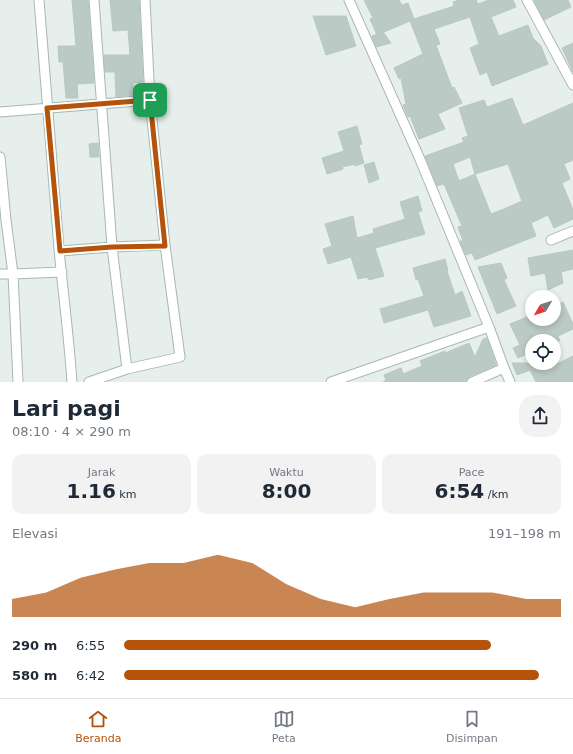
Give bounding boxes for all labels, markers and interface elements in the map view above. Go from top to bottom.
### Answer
pin [133,83,167,117]
icon: arrive [139,89,161,111]
north arrow [525,290,561,326]
map controls [525,290,561,370]
button: locate [525,334,561,370]
button: share [519,395,561,437]
text: Lari pagi [12,396,121,421]
text: 08:10 · 4 × 290 m [12,424,131,439]
text: Jarak [88,466,115,479]
text: Waktu [269,466,304,479]
text: Pace [459,466,484,479]
text: 1.16 [67,479,116,503]
text: 8:00 [262,479,311,503]
text: 6:54 [434,479,484,503]
text: km [116,488,136,501]
text: /km [484,488,509,501]
text: Elevasi [12,526,58,541]
text: 191–198 m [488,526,561,541]
text: 290 m [12,638,57,653]
text: 6:55 [76,638,105,653]
text: 580 m [12,668,57,683]
text: 6:42 [76,668,105,683]
tab: Beranda [75,708,121,745]
tab: Peta [272,708,296,745]
tab: Disimpan [446,708,498,745]

